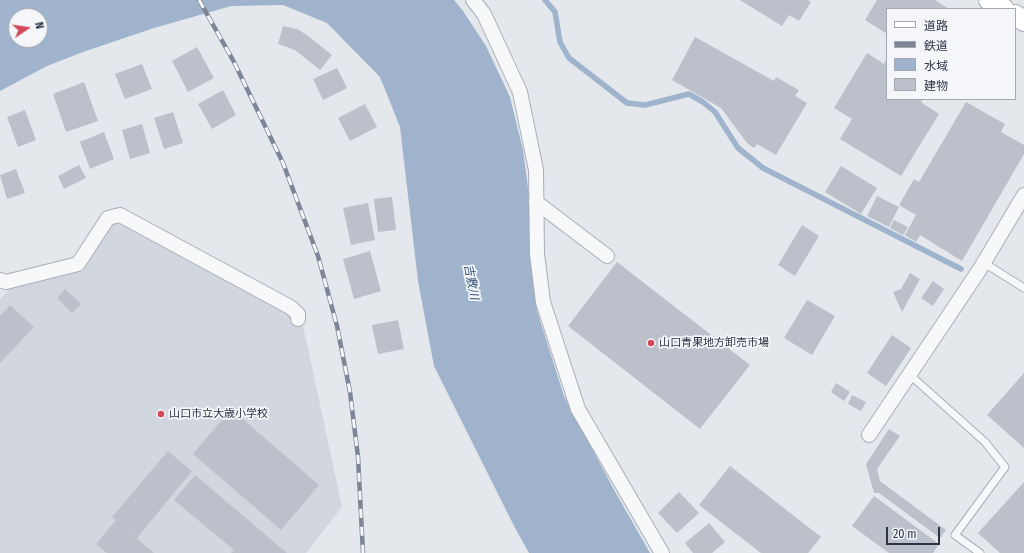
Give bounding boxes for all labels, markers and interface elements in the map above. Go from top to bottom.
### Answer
north arrow [8,8,48,48]
legend [886,8,1016,100]
text: 道路 [924,19,948,33]
text: N [32,21,46,30]
text: 鉄道 [924,39,948,53]
text: 水域 [924,59,948,73]
text: 建物 [924,79,948,93]
water label: 吉敷川 [460,263,482,301]
place label: 山口青果地方卸売市場 [659,336,769,350]
marker: 山口青果地方卸売市場 [646,338,656,348]
place label: 山口市立大歳小学校 [169,407,268,421]
marker: 山口市立大歳小学校 [156,409,166,419]
scale bar [888,519,942,545]
text: 20 m [893,527,917,541]

